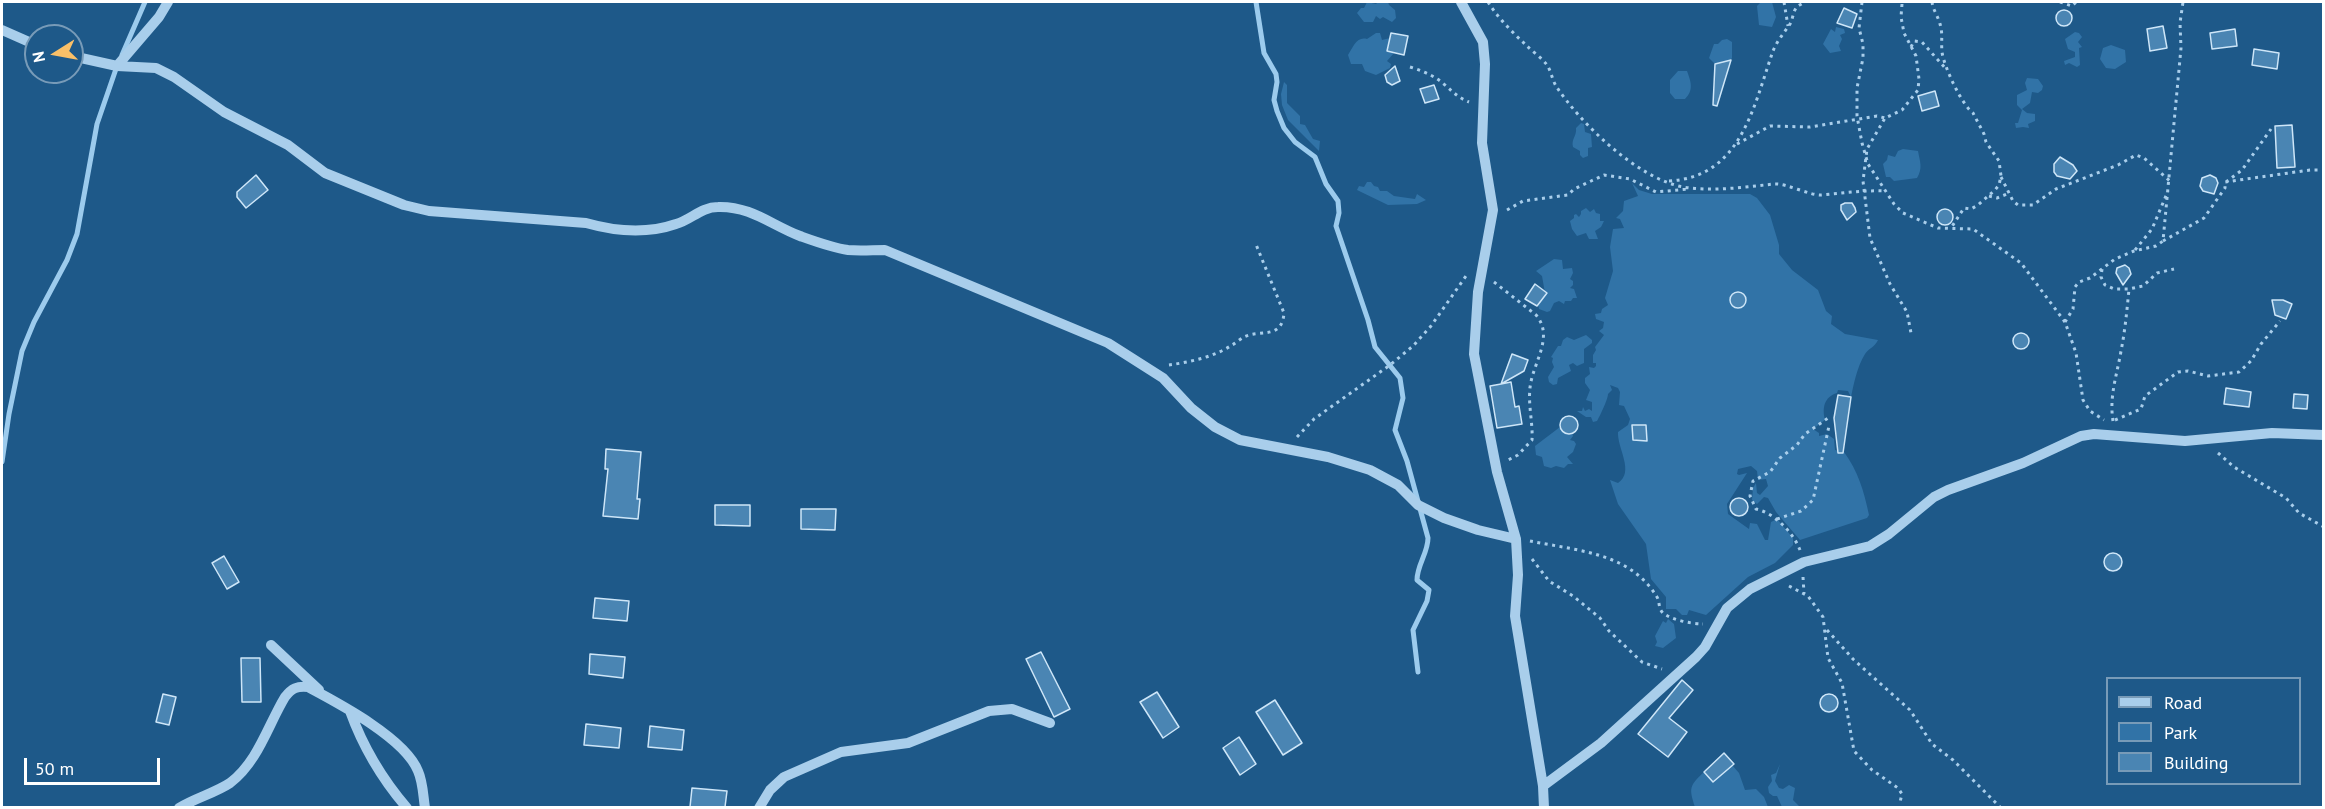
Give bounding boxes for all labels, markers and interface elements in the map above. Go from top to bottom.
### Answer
north arrow [24,24,84,84]
text: N [27,50,49,64]
legend [2106,677,2301,785]
text: Road [2164,691,2202,714]
text: Park [2164,721,2197,744]
scale bar [27,746,164,784]
text: Building [2164,751,2228,774]
text: 50 m [35,757,74,780]

